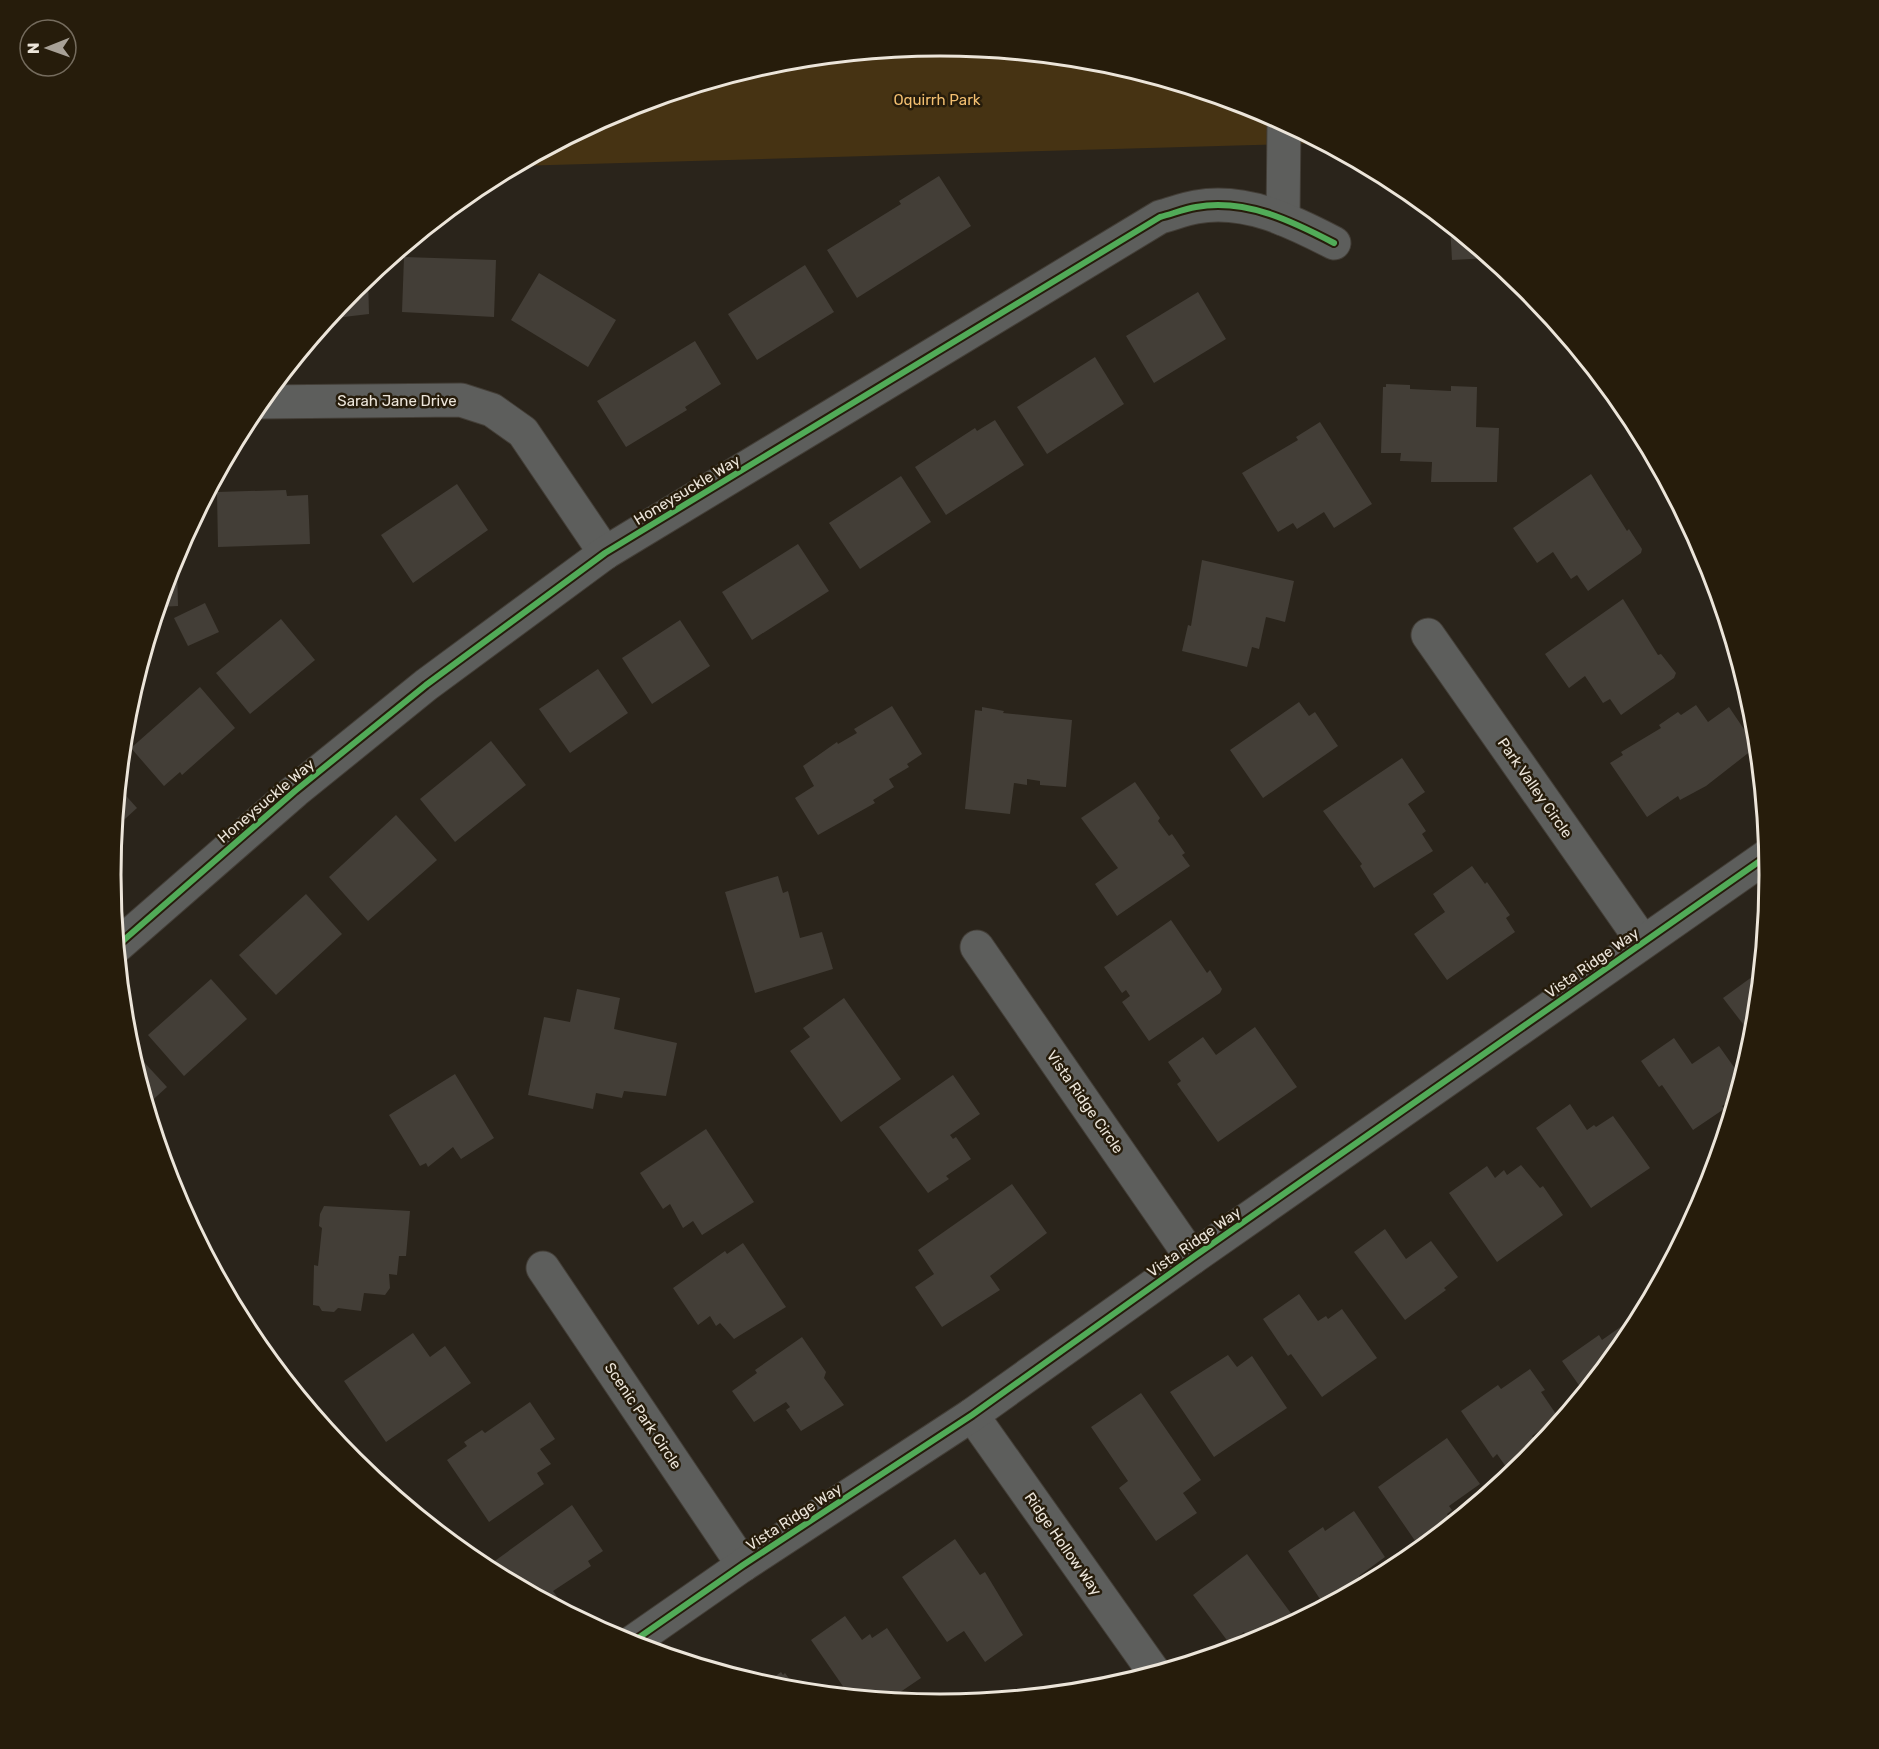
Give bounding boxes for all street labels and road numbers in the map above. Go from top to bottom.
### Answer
street label: Sarah Jane Drive [337,392,457,410]
street label: Honeysuckle Way [631,451,743,529]
street label: Park Valley Circle [1494,734,1576,842]
street label: Honeysuckle Way [214,755,318,847]
street label: Vista Ridge Way [1542,924,1642,1002]
street label: Vista Ridge Circle [1043,1047,1127,1157]
street label: Vista Ridge Way [1144,1203,1244,1281]
street label: Scenic Park Circle [601,1359,685,1473]
street label: Vista Ridge Way [743,1479,845,1555]
street label: Ridge Hollow Way [1021,1489,1105,1599]

